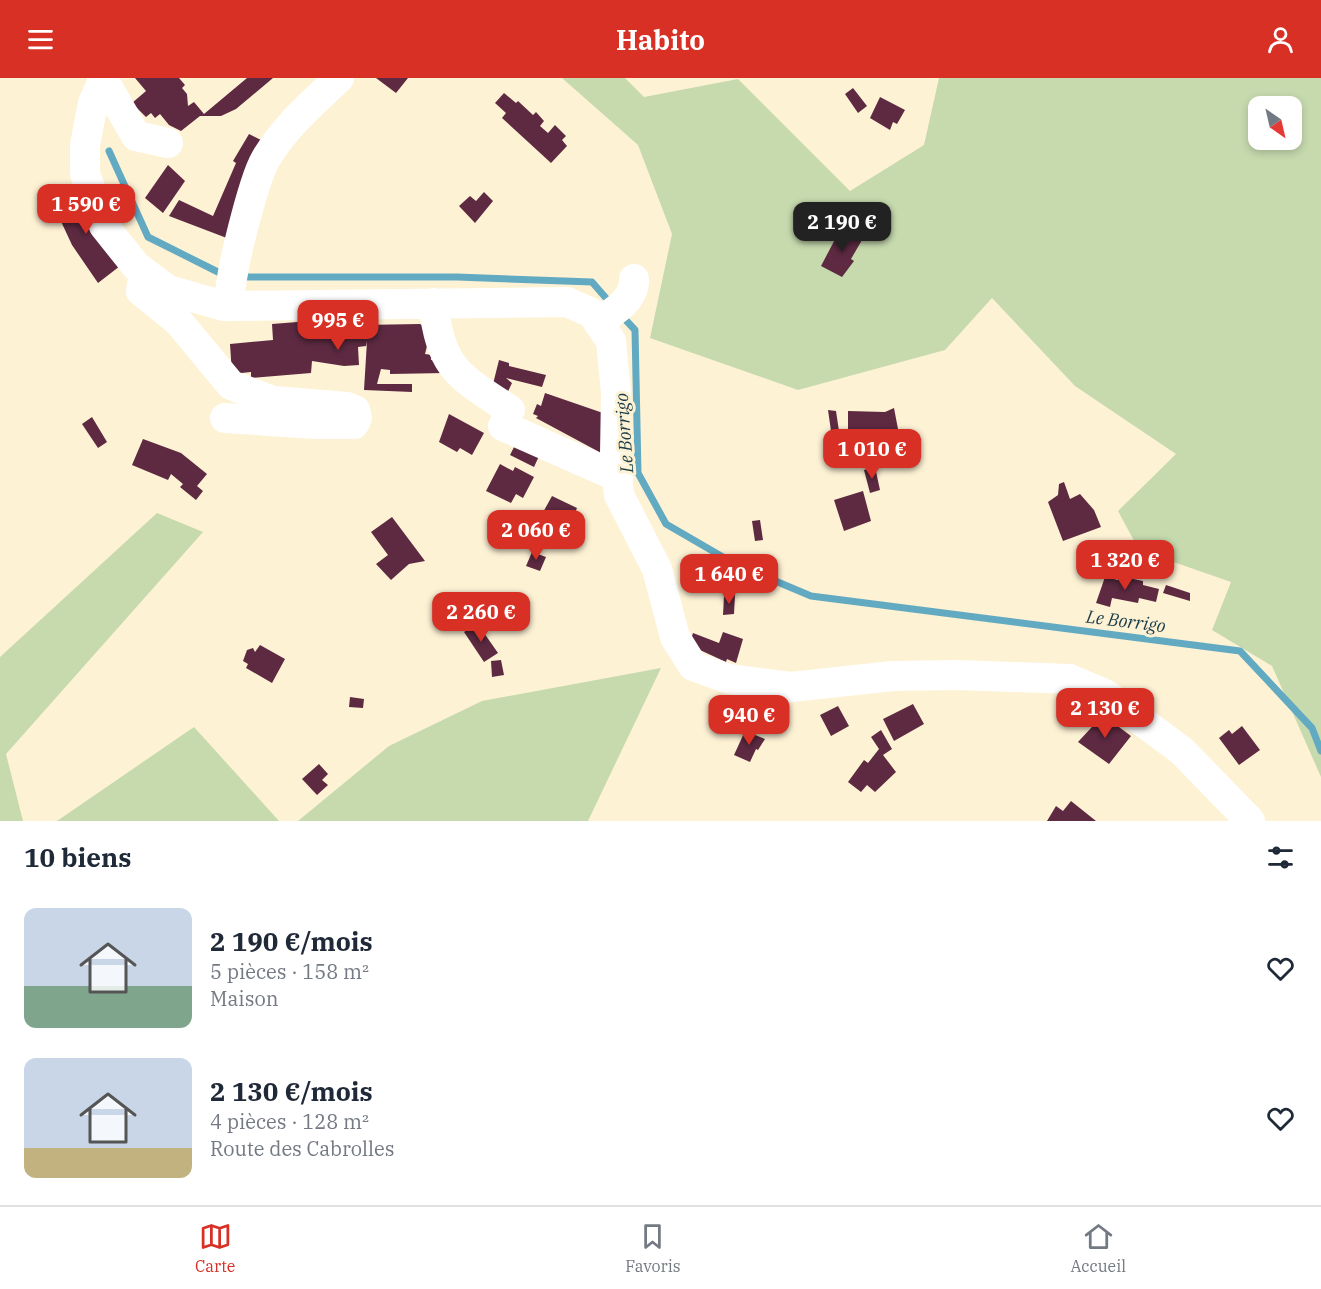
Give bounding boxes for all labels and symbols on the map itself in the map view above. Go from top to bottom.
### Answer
north arrow [1248,96,1302,150]
pin: 1 590 € [31,184,141,235]
pin: 2 190 € [787,202,897,253]
pin: 995 € [296,300,380,351]
water label: Le Borrigo [610,392,638,475]
pin: 1 010 € [817,429,927,480]
pin: 2 060 € [481,510,591,561]
pin: 1 320 € [1070,540,1180,591]
pin: 1 640 € [674,554,784,605]
pin: 2 260 € [426,592,536,643]
water label: Le Borrigo [1084,605,1167,637]
pin: 2 130 € [1050,688,1160,739]
pin: 940 € [707,695,791,746]

